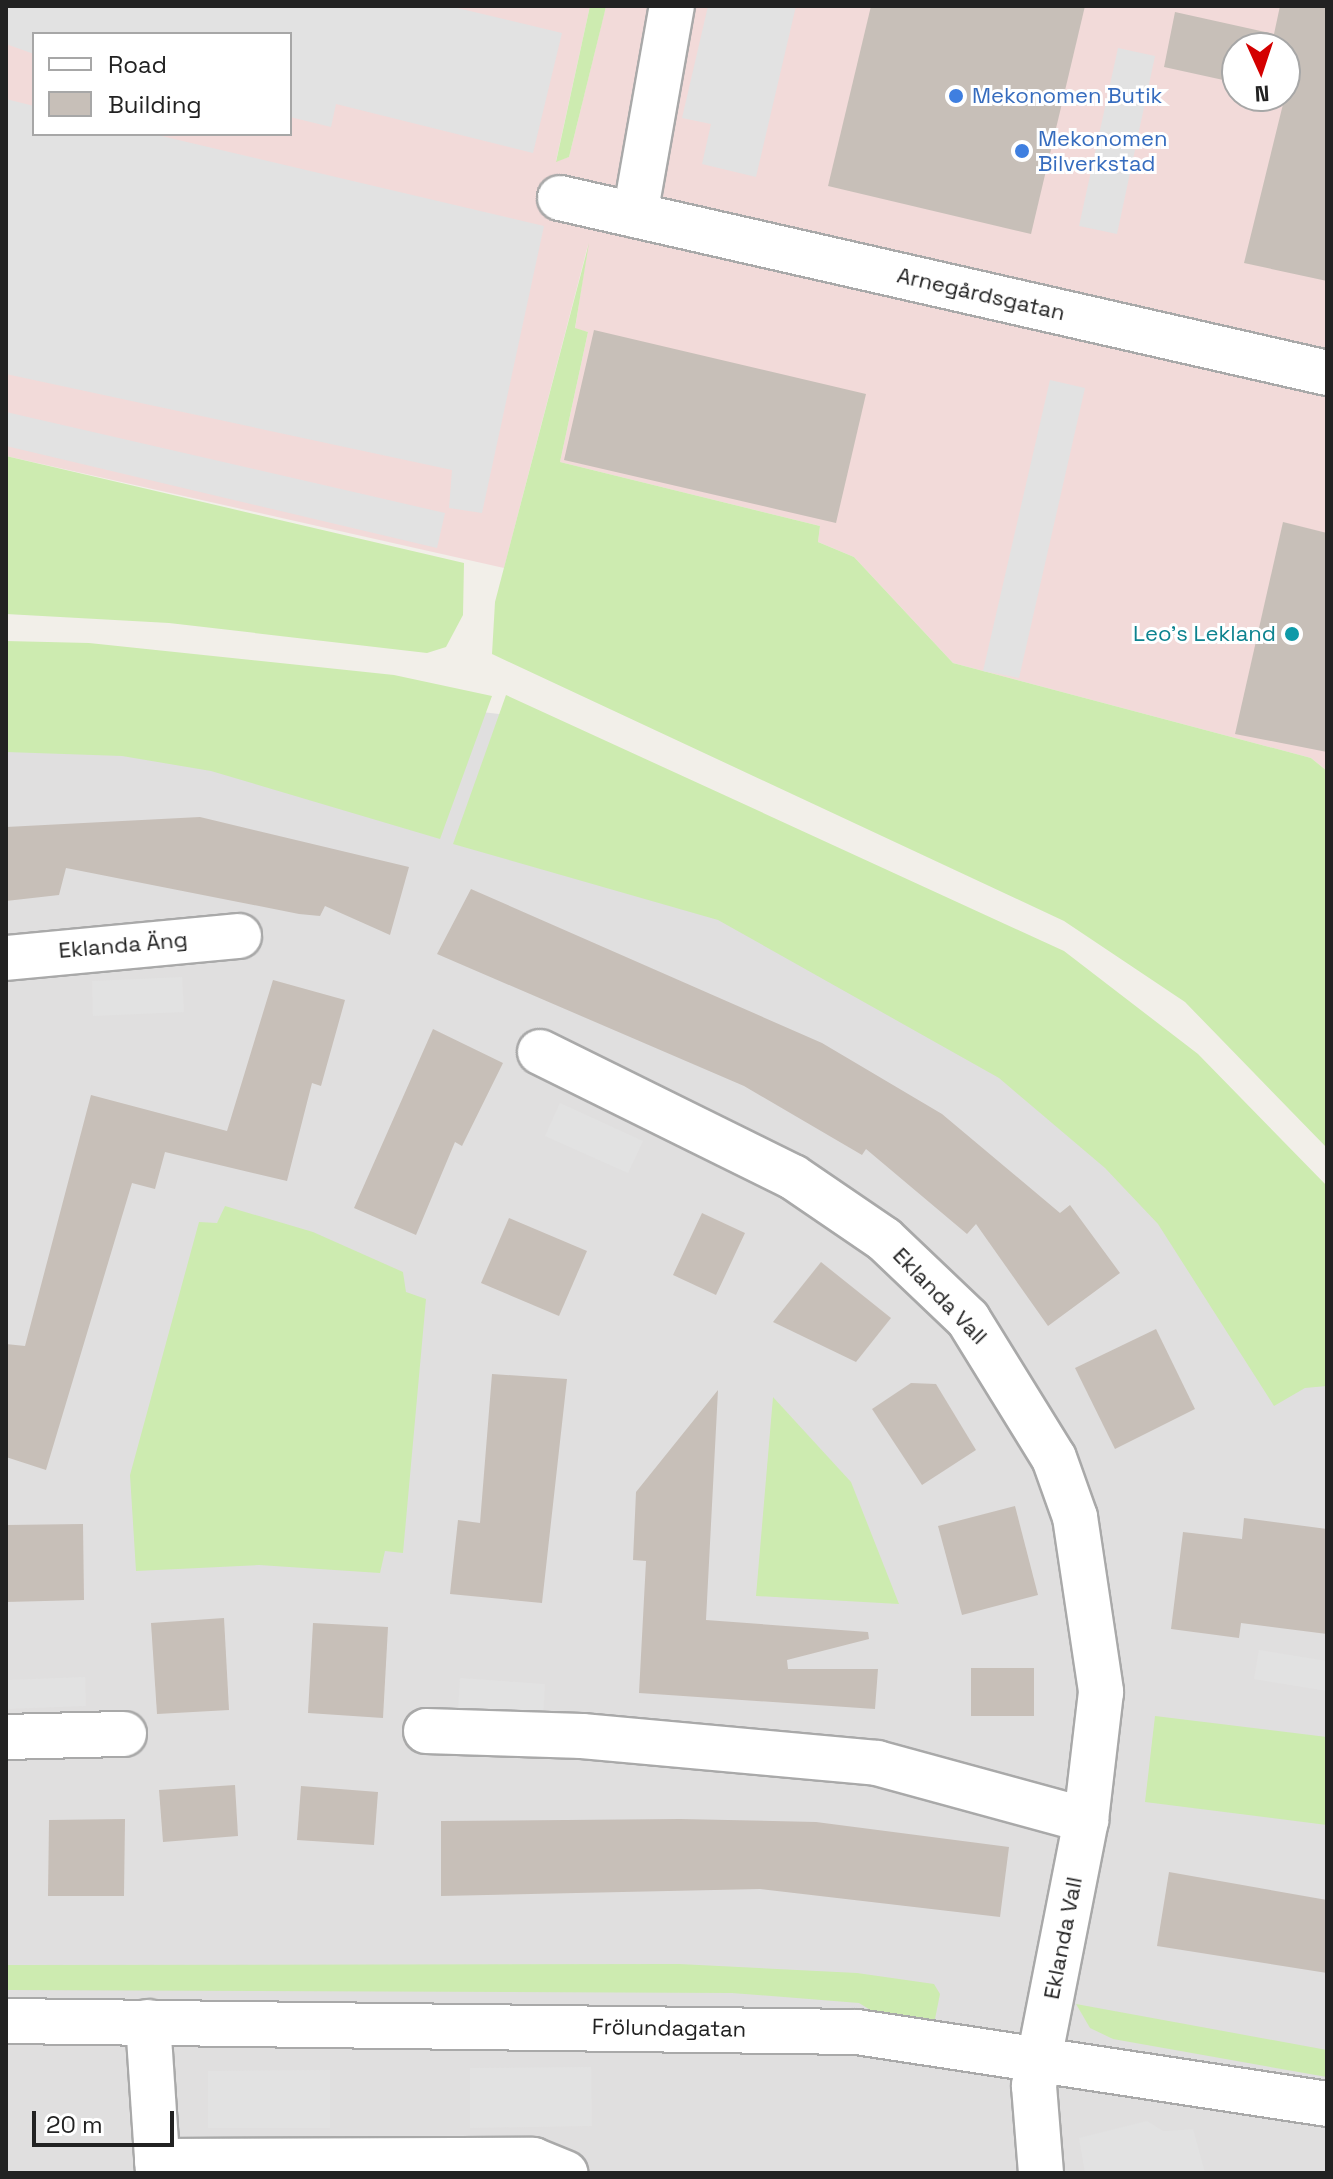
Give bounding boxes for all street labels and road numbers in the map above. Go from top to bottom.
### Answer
street label: Arnegårdsgatan [895,262,1067,326]
street label: Eklanda Äng [57,926,189,964]
street label: Eklanda Vall [887,1242,993,1350]
street label: Eklanda Vall [1038,1874,1088,2002]
street label: Frölundagatan [592,2013,746,2043]

